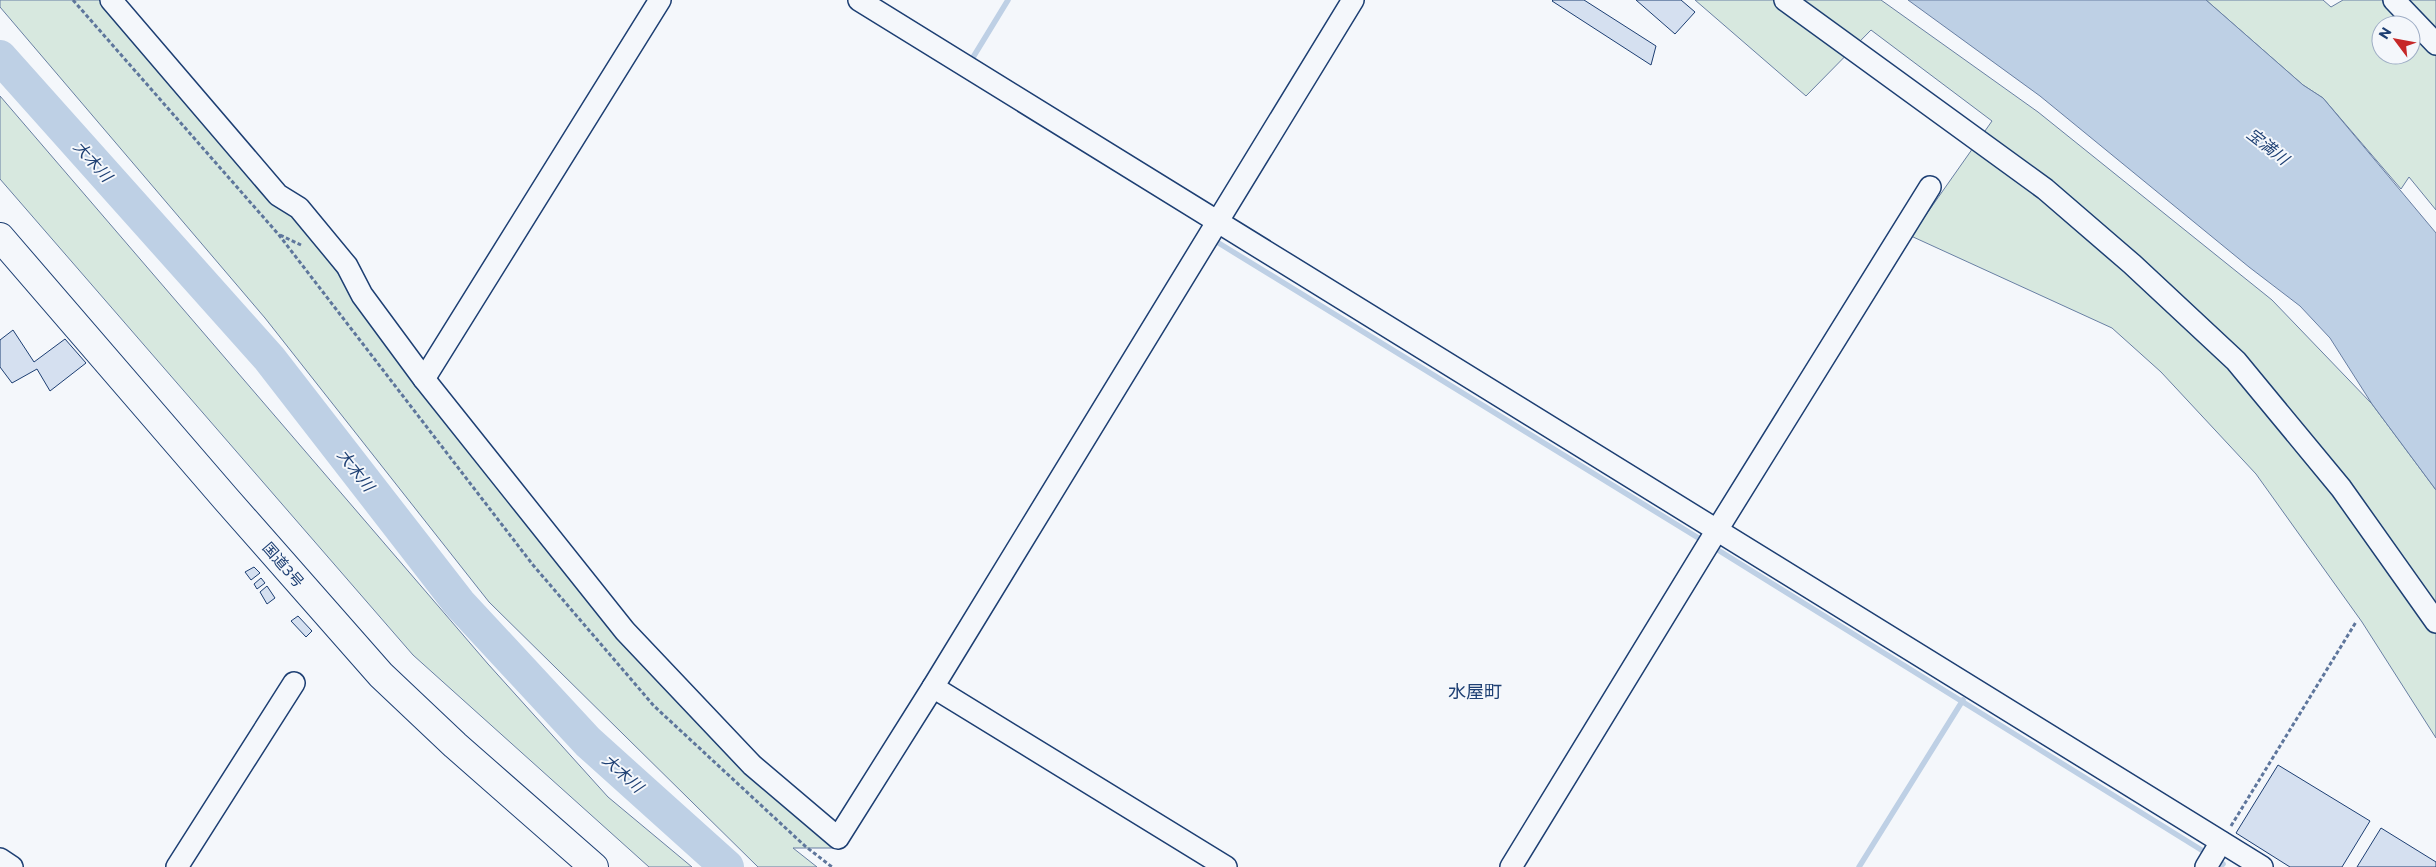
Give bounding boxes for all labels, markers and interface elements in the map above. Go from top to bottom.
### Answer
north arrow [2371,15,2421,65]
text: N [2375,24,2395,42]
water label: 宝満川 [2244,123,2295,169]
water label: 大木川 [70,136,118,186]
water label: 大木川 [334,445,380,496]
street label: 国道3号 [259,538,308,590]
district label: 水屋町 [1448,680,1502,702]
water label: 大木川 [599,750,649,797]

